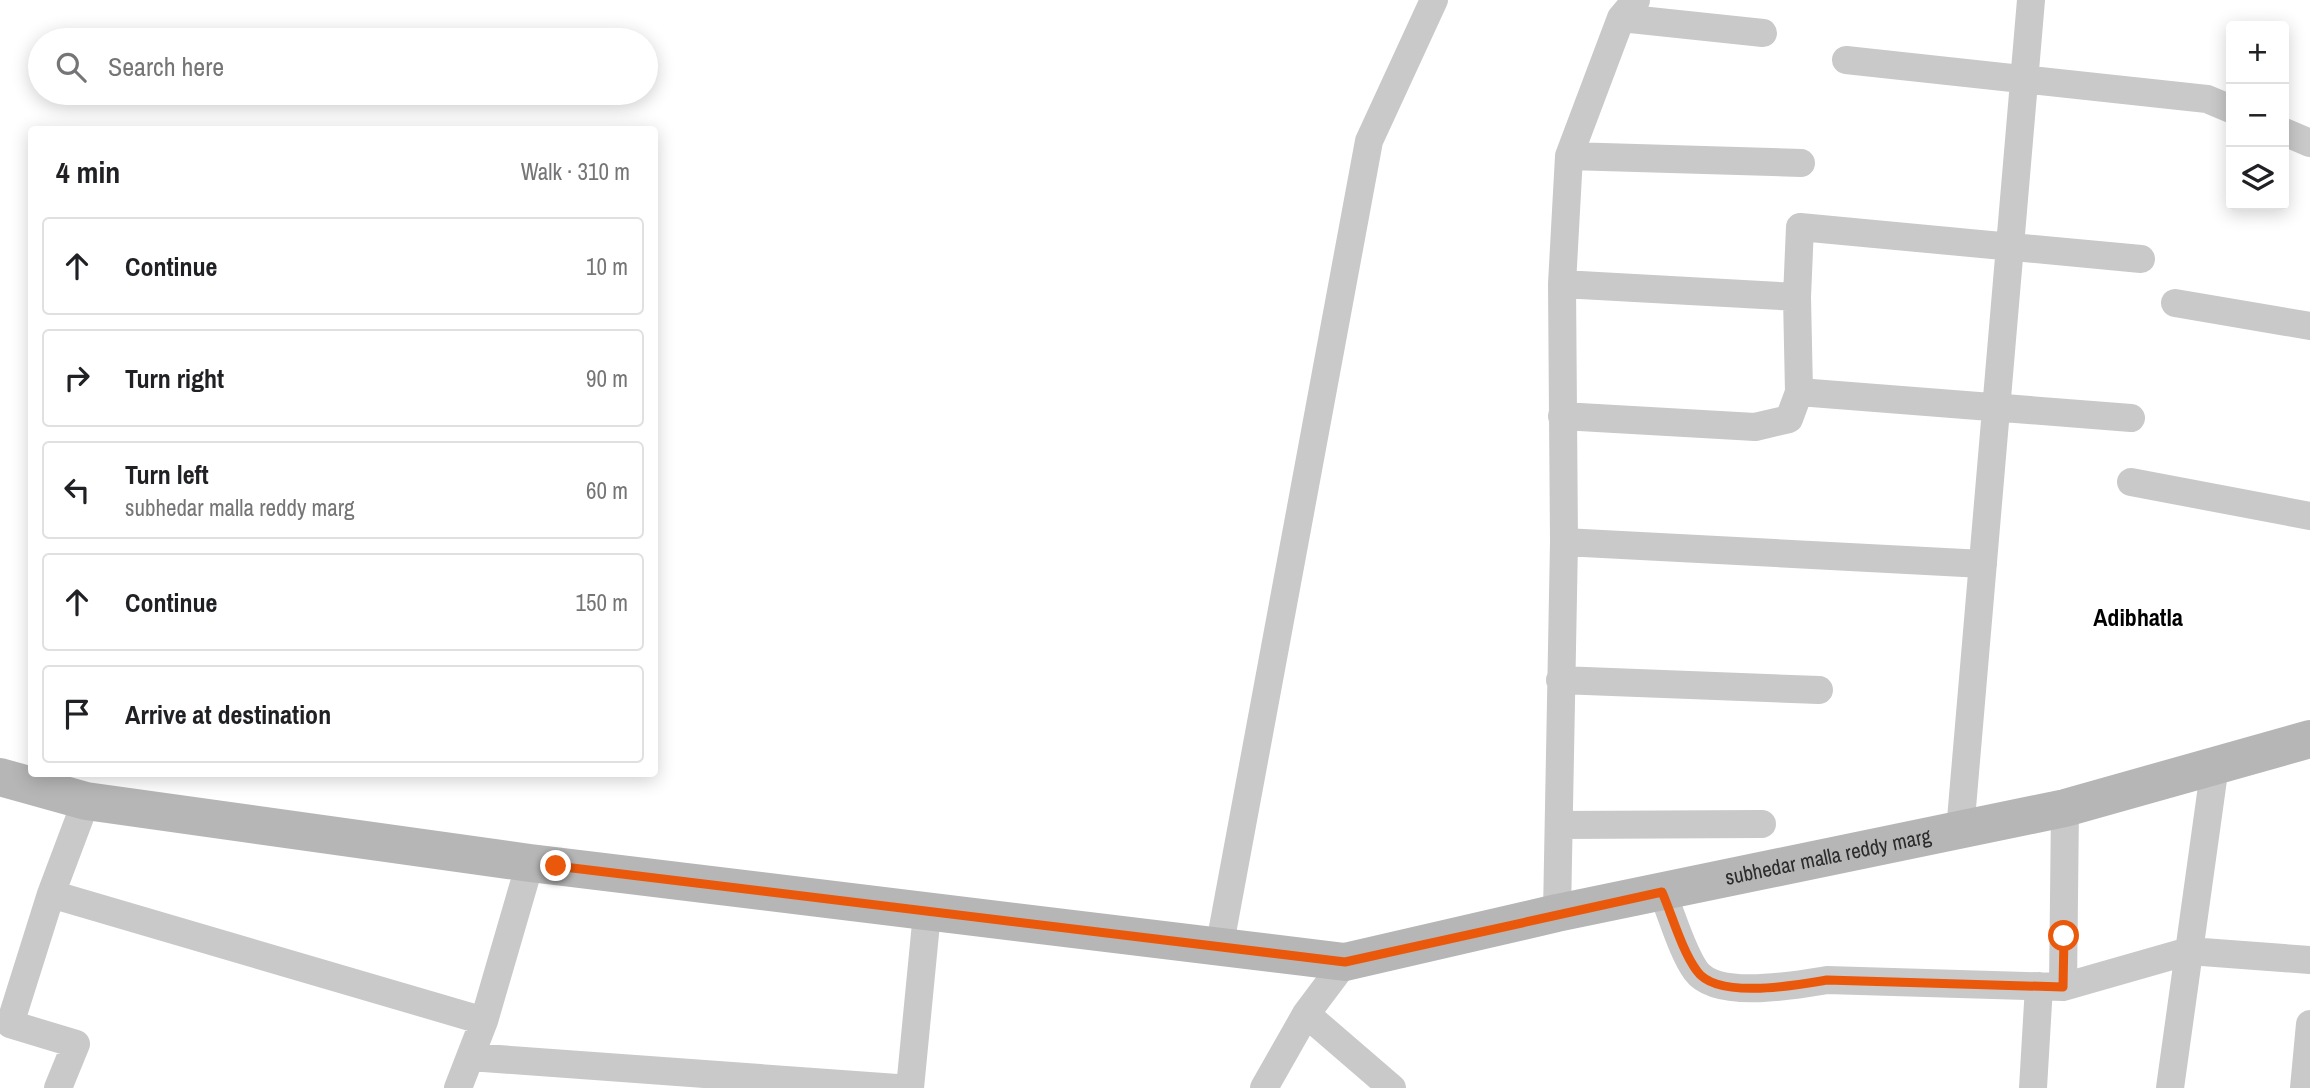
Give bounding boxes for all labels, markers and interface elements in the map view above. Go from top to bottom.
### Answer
map controls [2226,21,2289,210]
button: + [2226,21,2289,84]
search box [28,28,658,105]
icon: search [52,48,90,86]
text: Search here [108,49,224,84]
button: − [2226,84,2289,147]
button: layers [2226,147,2289,210]
text: 4 min [56,152,120,192]
text: Walk · 310 m [521,156,630,187]
icon: ahead [58,247,96,285]
text: Continue [125,249,217,284]
text: 10 m [586,251,628,282]
icon: right [58,359,96,397]
text: Turn right [125,361,224,396]
text: 90 m [586,363,628,394]
text: Turn left [125,457,209,492]
icon: left [58,471,96,509]
text: 60 m [586,475,628,506]
text: subhedar malla reddy marg [125,492,355,523]
icon: ahead [58,583,96,621]
text: Continue [125,585,217,620]
text: 150 m [576,587,628,618]
district label: Adibhatla [2093,601,2183,633]
icon: arrive [58,695,96,733]
text: Arrive at destination [125,697,331,732]
street label: subhedar malla reddy marg [1722,821,1934,892]
route end [540,850,571,881]
route start [2048,920,2079,951]

